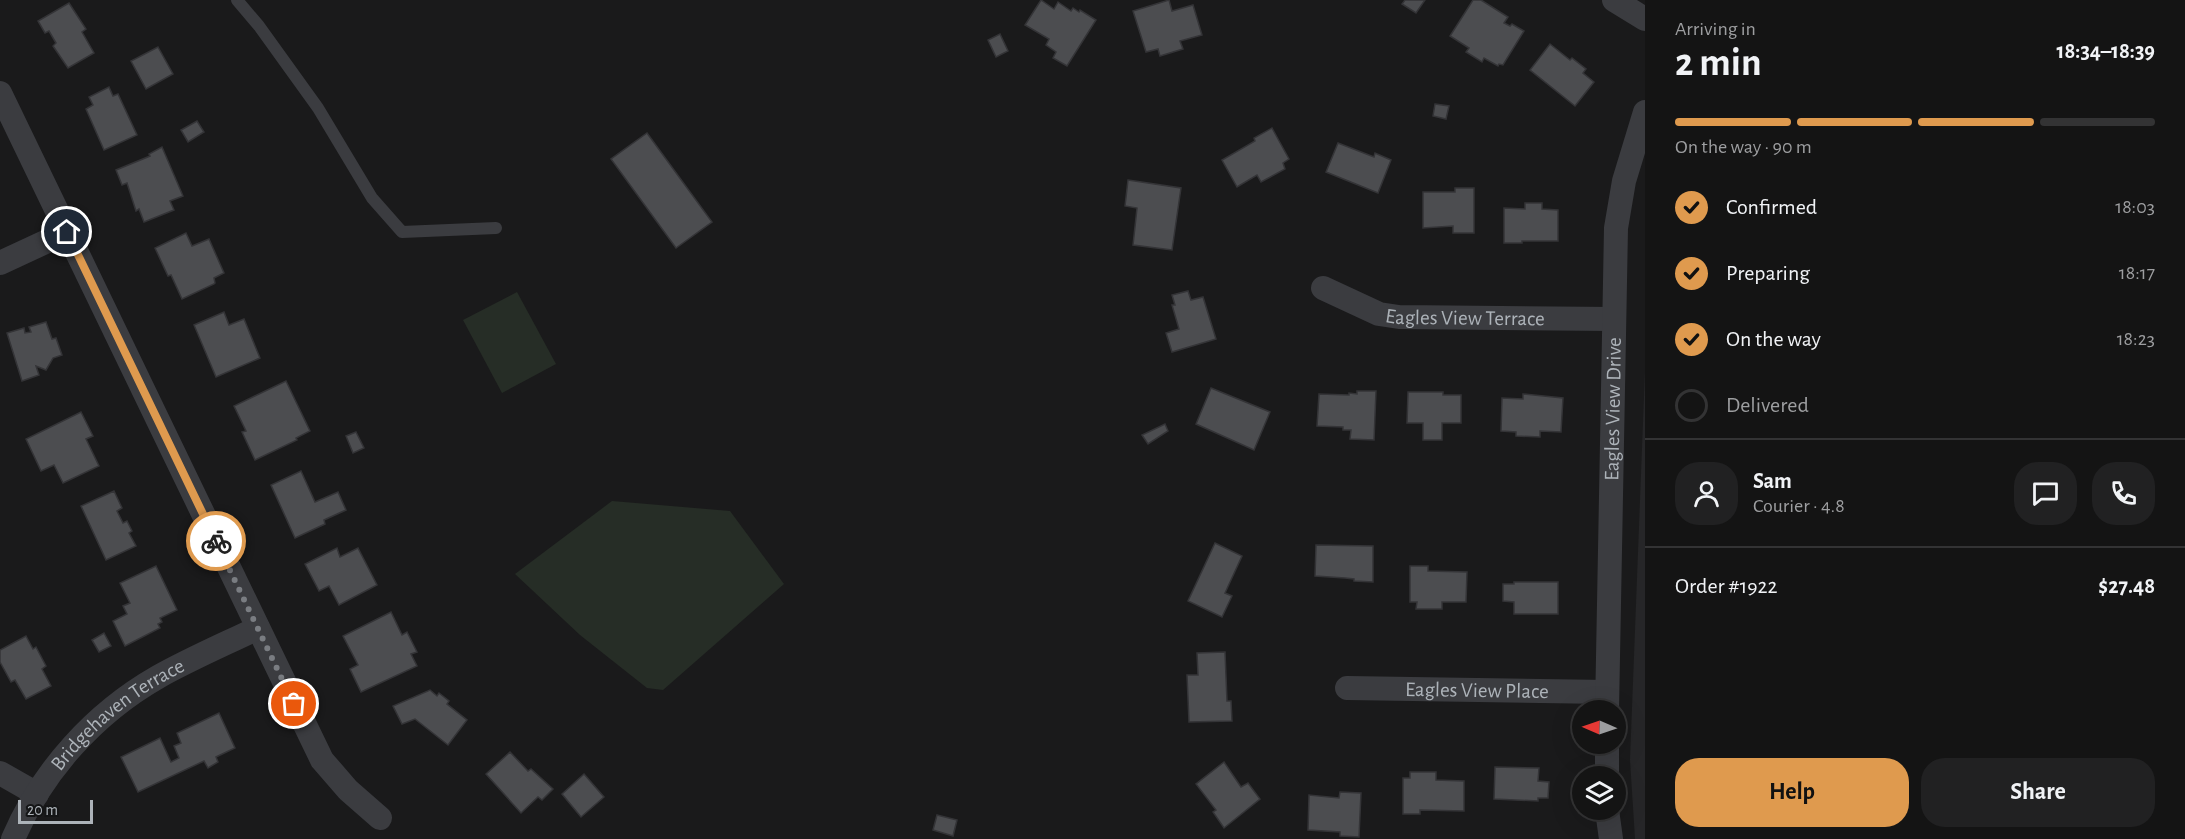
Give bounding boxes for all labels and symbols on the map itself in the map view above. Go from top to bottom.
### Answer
pin [41,206,92,257]
street label: Eagles View Terrace [1384,305,1545,329]
street label: Eagles View Drive [1601,337,1625,481]
courier [186,511,246,571]
street label: Bridgehaven Terrace [47,655,188,774]
pin [268,678,319,729]
street label: Eagles View Place [1405,679,1549,702]
north arrow [1572,700,1626,754]
scale bar [18,797,93,824]

